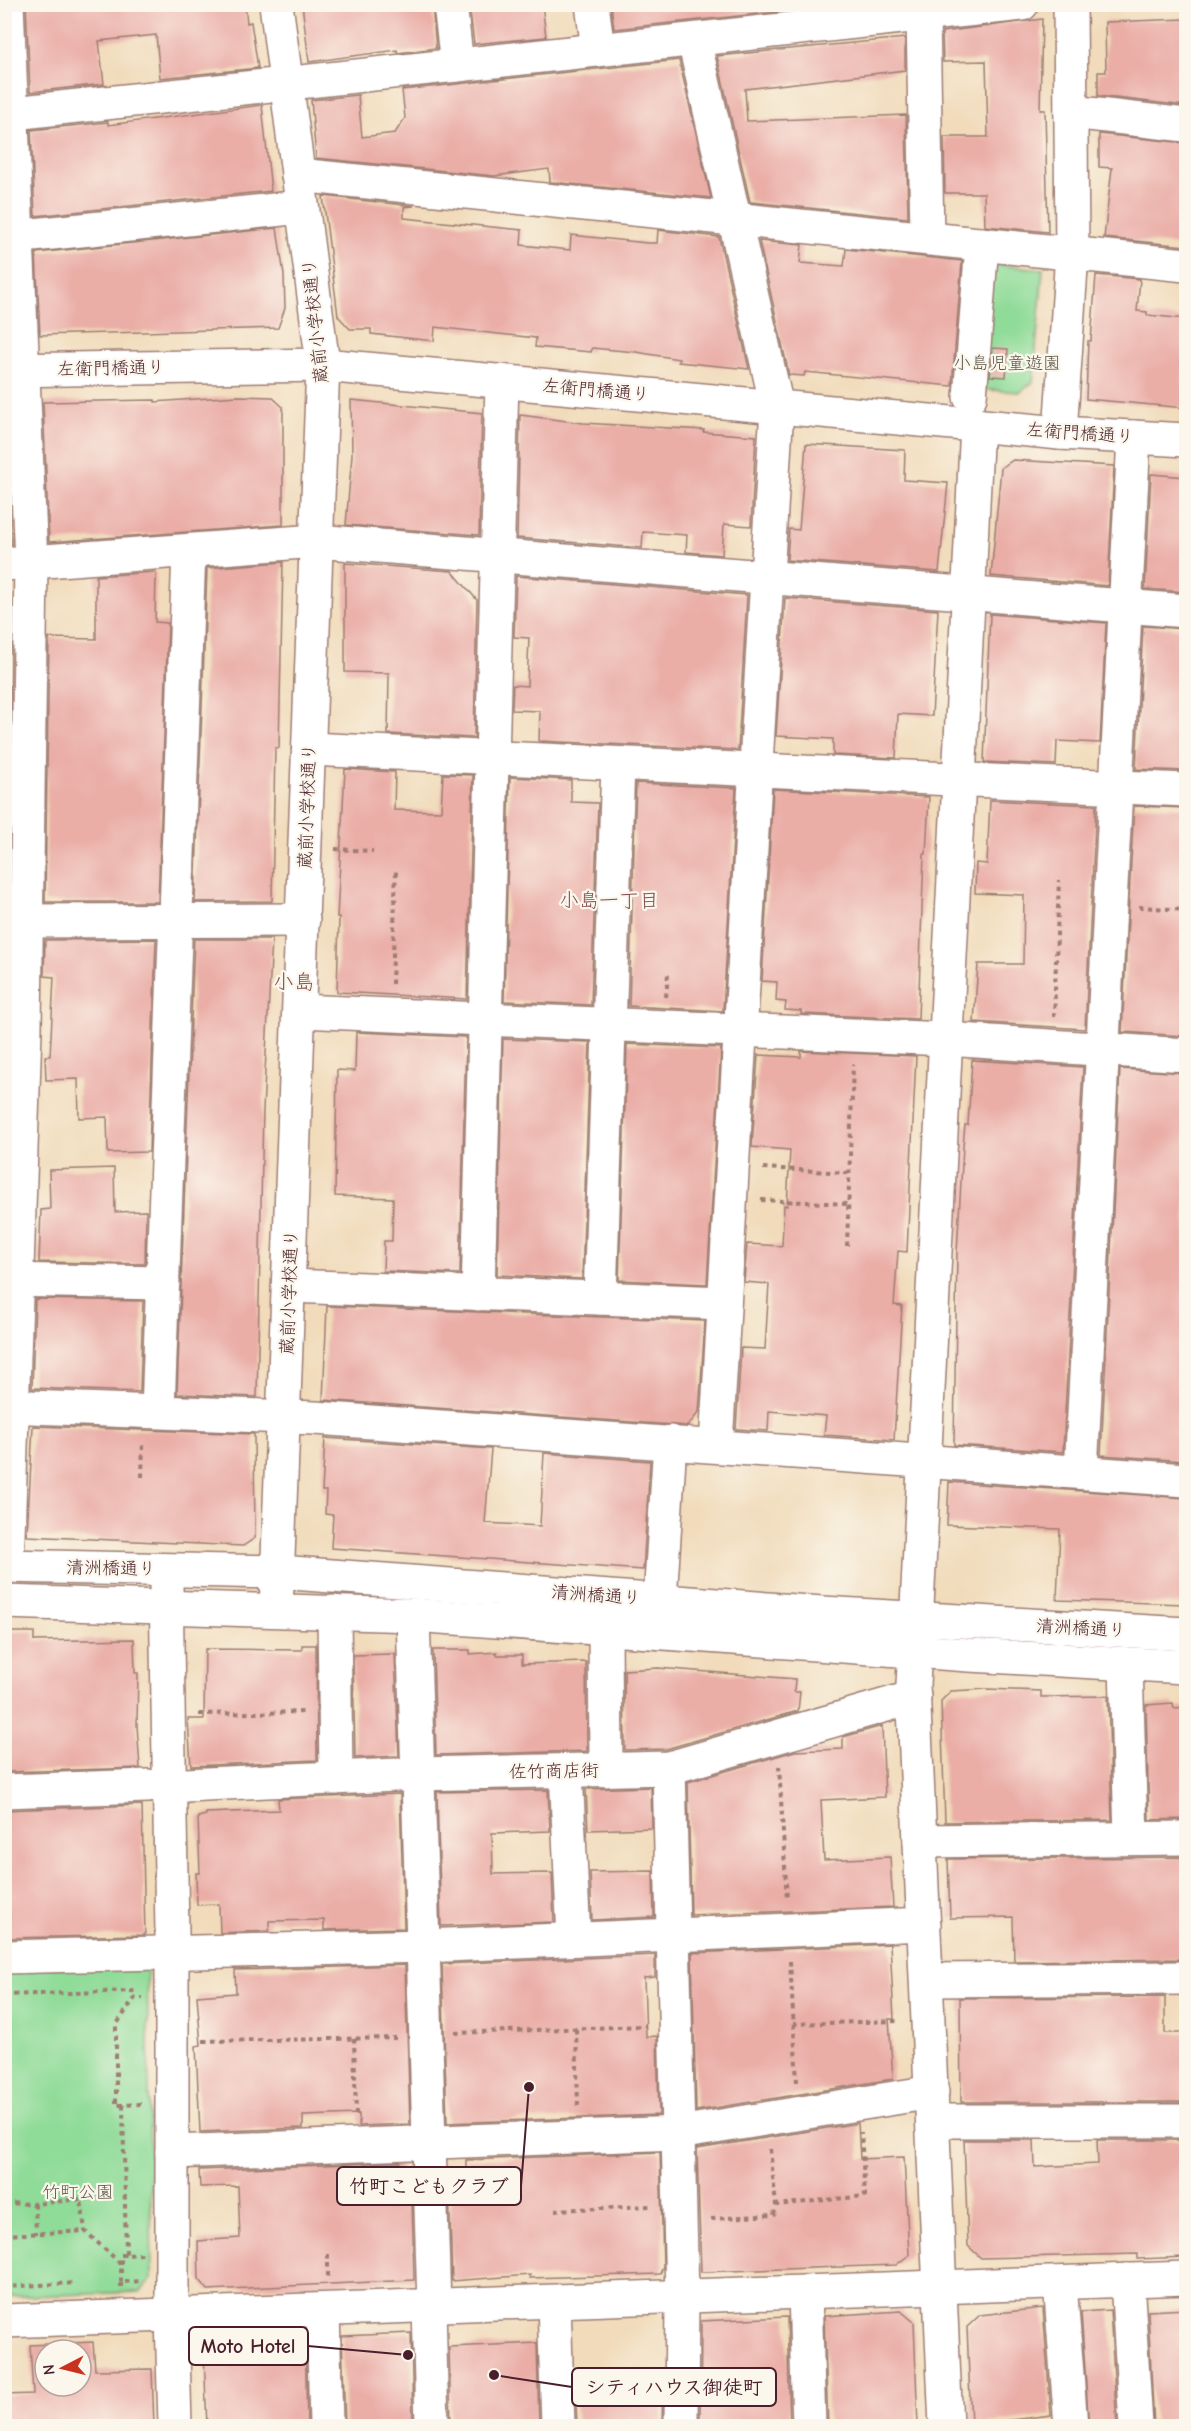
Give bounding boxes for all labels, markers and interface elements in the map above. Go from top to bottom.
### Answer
street label: 蔵前小学校通り [298,257,333,385]
park label: 小島児童遊園 [953,353,1061,374]
street label: 左衛門橋通り [57,357,165,380]
street label: 左衛門橋通り [541,375,651,406]
street label: 左衛門橋通り [1025,419,1135,448]
street label: 蔵前小学校通り [295,743,320,869]
district label: 小島一丁目 [559,889,659,912]
district label: 小島 [273,970,315,994]
street label: 蔵前小学校通り [277,1229,302,1355]
street label: 清洲橋通り [66,1557,156,1580]
street label: 清洲橋通り [550,1582,642,1609]
street label: 清洲橋通り [1035,1616,1126,1641]
street label: 佐竹商店街 [509,1760,599,1783]
callout: 竹町こどもクラブ [337,2167,521,2205]
text: 竹町こどもクラブ [349,2175,509,2198]
park label: 竹町公園 [42,2182,114,2203]
callout: Moto Hotel [189,2327,308,2365]
text: Moto Hotel [200,2335,296,2358]
north arrow [33,2338,93,2398]
text: N [40,2363,59,2376]
callout: シティハウス御徒町 [572,2368,776,2406]
text: シティハウス御徒町 [585,2376,763,2399]

